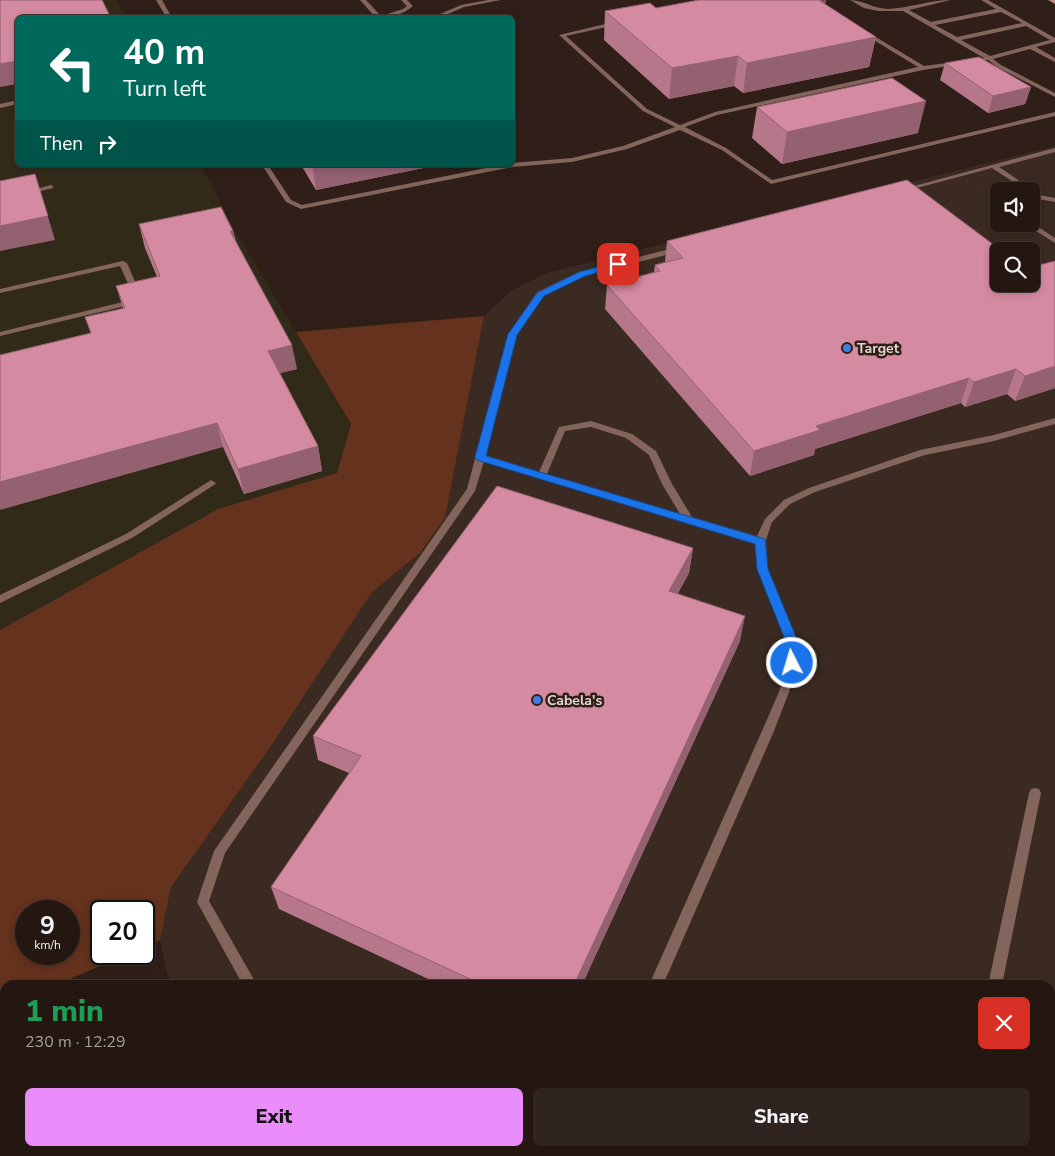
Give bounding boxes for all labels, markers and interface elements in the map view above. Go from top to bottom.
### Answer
text: 40 m [123,29,205,76]
icon: left [40,35,105,100]
text: Turn left [123,74,206,104]
icon: right [93,130,121,158]
text: Then [40,131,83,157]
map controls [990,182,1040,292]
button: sound [990,182,1040,232]
button: search [990,242,1040,292]
pin [597,243,639,285]
icon: arrive [604,250,632,278]
place label: Target [857,339,900,358]
marker: Target [841,342,853,354]
position arrow [765,636,817,688]
place label: Cabela's [547,691,602,710]
marker: Cabela's [531,694,543,706]
speed limit sign: 20 [90,900,155,965]
text: 9 [40,909,55,943]
text: km/h [34,937,61,953]
text: 1 min [25,991,104,1032]
button: close [978,997,1030,1049]
text: 230 m · 12:29 [25,1031,126,1053]
button: Exit [25,1088,523,1146]
button: Share [533,1088,1030,1146]

